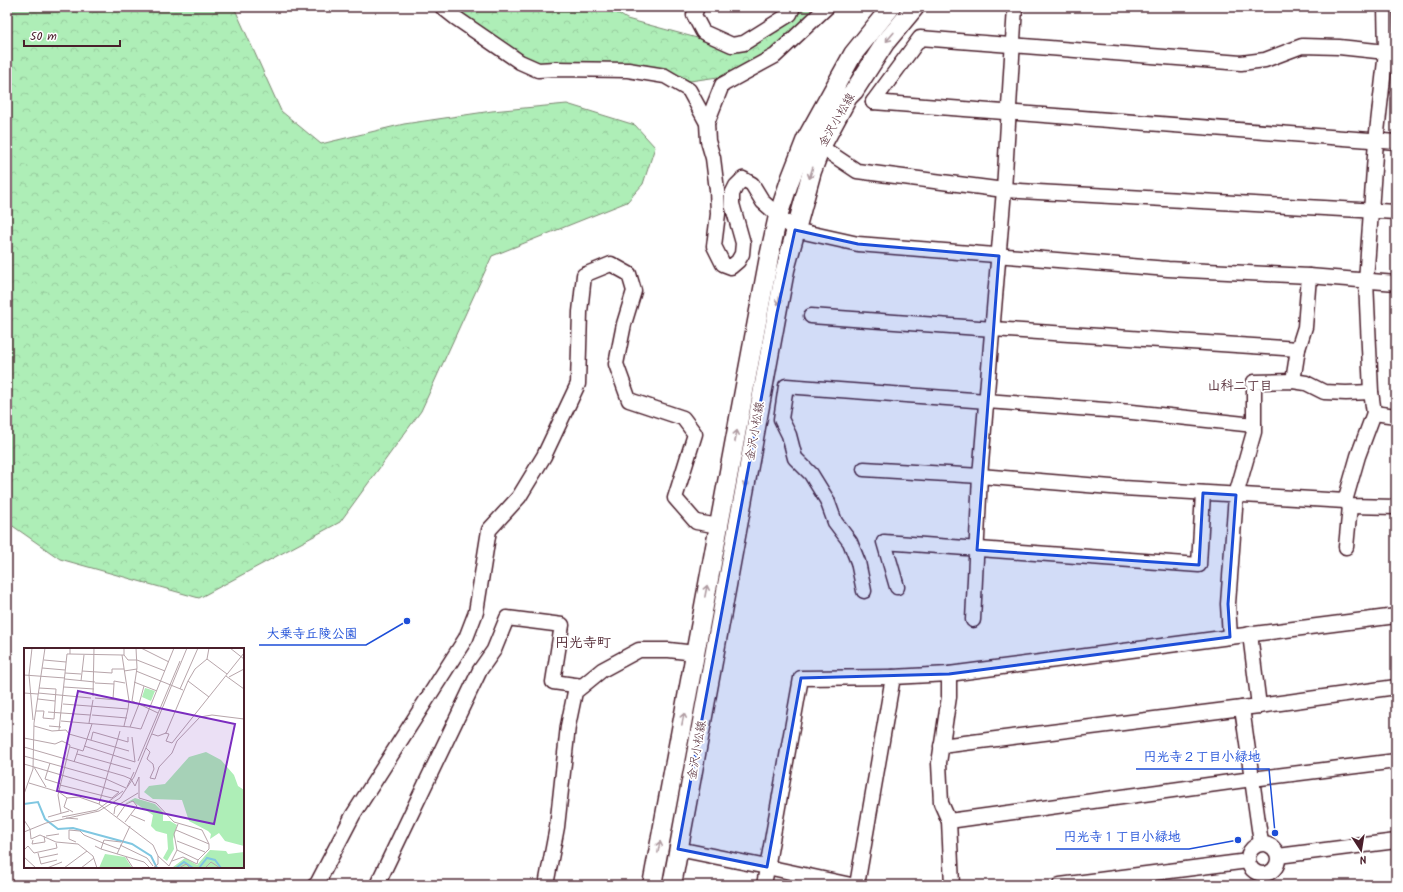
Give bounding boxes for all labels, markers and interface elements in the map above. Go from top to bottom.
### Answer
scale bar [24,22,120,48]
text: 50 m [30,27,57,46]
one-way arrow [886,32,895,42]
street label: 金沢小松線 [814,89,860,151]
one-way arrow [807,166,814,179]
one-way arrow [775,292,783,305]
district label: 山科二丁目 [1207,376,1273,397]
street label: 金沢小松線 [740,400,770,462]
one-way arrow [732,430,740,443]
one-way arrow [742,475,750,488]
one-way arrow [703,585,711,598]
callout: 大乗寺丘陵公園 [259,620,366,645]
text: 大乗寺丘陵公園 [266,624,358,645]
district label: 円光寺町 [555,632,611,654]
inset map [24,648,244,868]
one-way arrow [679,713,687,726]
street label: 金沢小松線 [682,719,712,781]
callout: 円光寺２丁目小緑地 [1136,744,1269,769]
text: 円光寺２丁目小緑地 [1143,747,1261,768]
callout: 円光寺１丁目小緑地 [1056,824,1189,849]
text: 円光寺１丁目小緑地 [1063,827,1181,848]
north arrow [1341,830,1381,870]
one-way arrow [655,841,663,854]
text: N [1358,849,1368,868]

